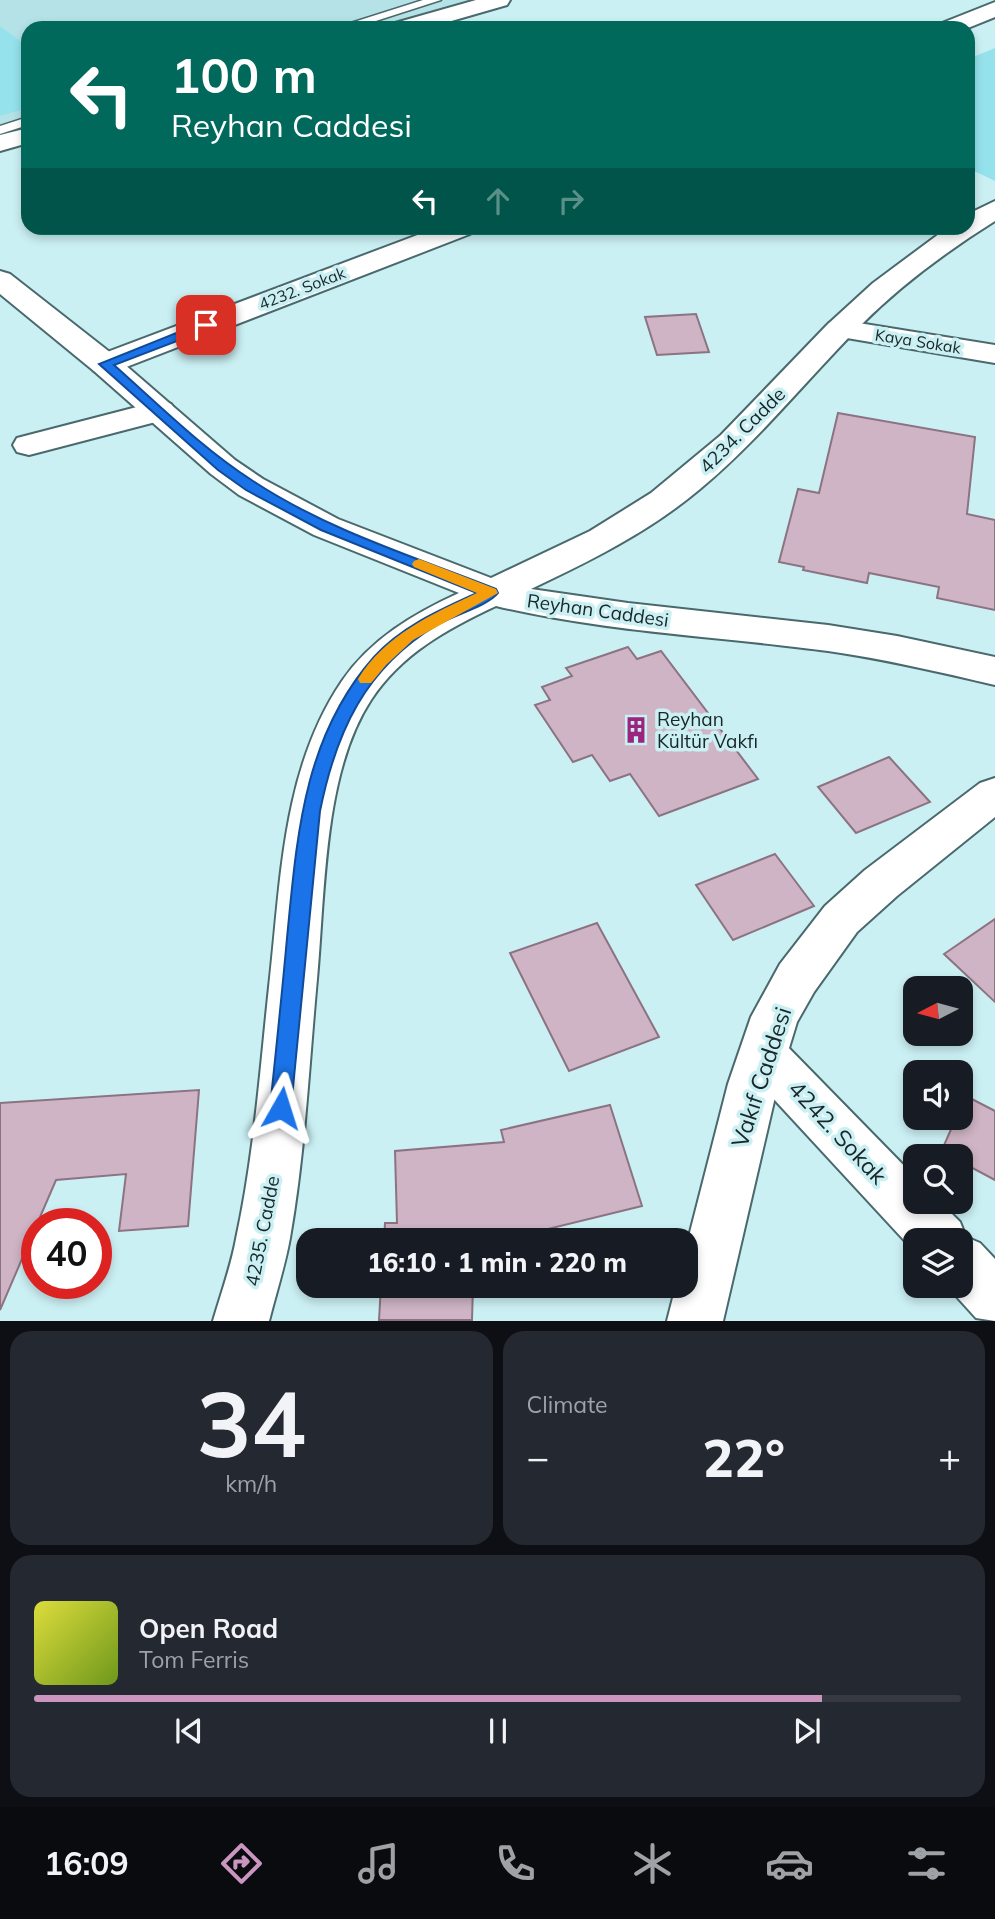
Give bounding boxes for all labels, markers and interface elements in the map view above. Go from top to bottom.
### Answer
text: 100 m [171,44,317,105]
icon: left [56,49,147,140]
text: Reyhan Caddesi [171,105,412,145]
icon: left [406,182,444,220]
icon: ahead [479,182,517,220]
icon: right [552,182,590,220]
street label: 4232. Sokak [256,262,349,314]
pin [176,295,236,355]
icon: arrive [187,306,225,344]
street label: Kaya Sokak [874,324,963,358]
street label: 4234. Cadde [694,382,790,478]
street label: Reyhan Caddesi [526,588,670,632]
place label: Reyhan Kültür Vakfı [657,707,758,753]
building icon: Reyhan Kültür Vakfı [621,715,651,745]
north arrow [903,976,973,1046]
map controls [903,976,973,1298]
street label: Vakıf Caddesi [725,1003,797,1151]
button: sound [903,1060,973,1130]
position arrow [244,1071,318,1145]
street label: 4242. Sokak [783,1074,894,1191]
button: search [903,1144,973,1214]
street label: 4235. Cadde [240,1174,284,1288]
speed limit sign: 40 [21,1208,112,1299]
button: layers [903,1228,973,1298]
text: 16:10 · 1 min · 220 m [367,1246,627,1279]
text: 34 [197,1366,306,1480]
text: Climate [527,1390,608,1419]
text: 22° [703,1425,785,1490]
text: − [527,1433,549,1481]
text: + [938,1433,961,1481]
text: km/h [225,1469,277,1498]
text: Open Road [139,1612,278,1645]
text: Tom Ferris [139,1645,249,1674]
icon: previous [170,1712,208,1750]
icon: pause [479,1712,517,1750]
icon: next [788,1712,826,1750]
icon: directions [217,1839,266,1888]
icon: music [354,1839,403,1888]
icon: phone [491,1839,540,1888]
icon: climate [628,1839,677,1888]
icon: car [765,1839,814,1888]
icon: filters [902,1839,951,1888]
text: 16:09 [44,1843,129,1883]

